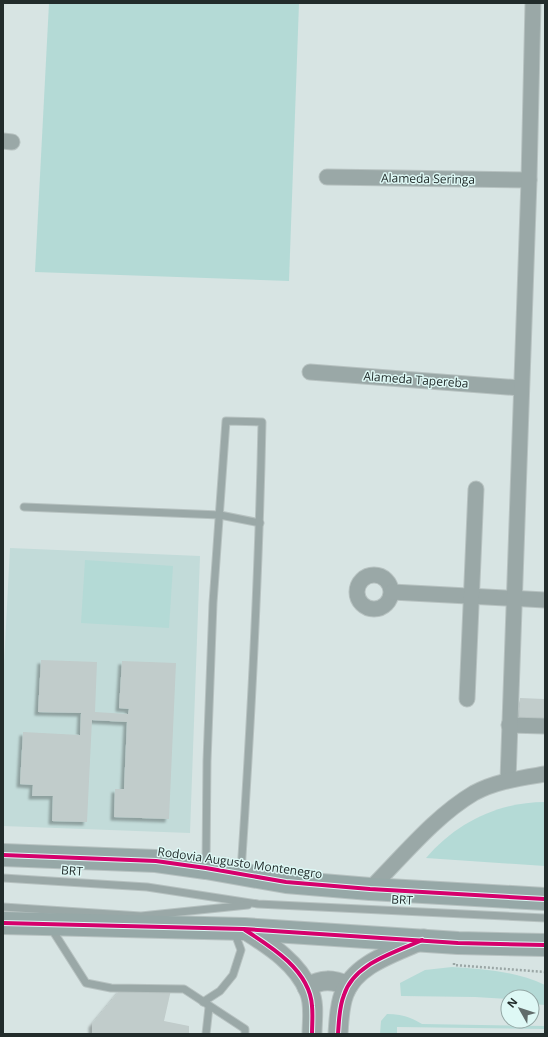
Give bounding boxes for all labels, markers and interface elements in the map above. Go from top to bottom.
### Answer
street label: Alameda Seringa [381,169,475,188]
street label: Alameda Tapereba [363,367,469,392]
street label: Rodovia Augusto Montenegro [157,843,324,882]
street label: BRT [61,861,84,880]
street label: BRT [391,890,414,909]
north arrow [500,989,540,1029]
text: N [503,994,520,1011]

